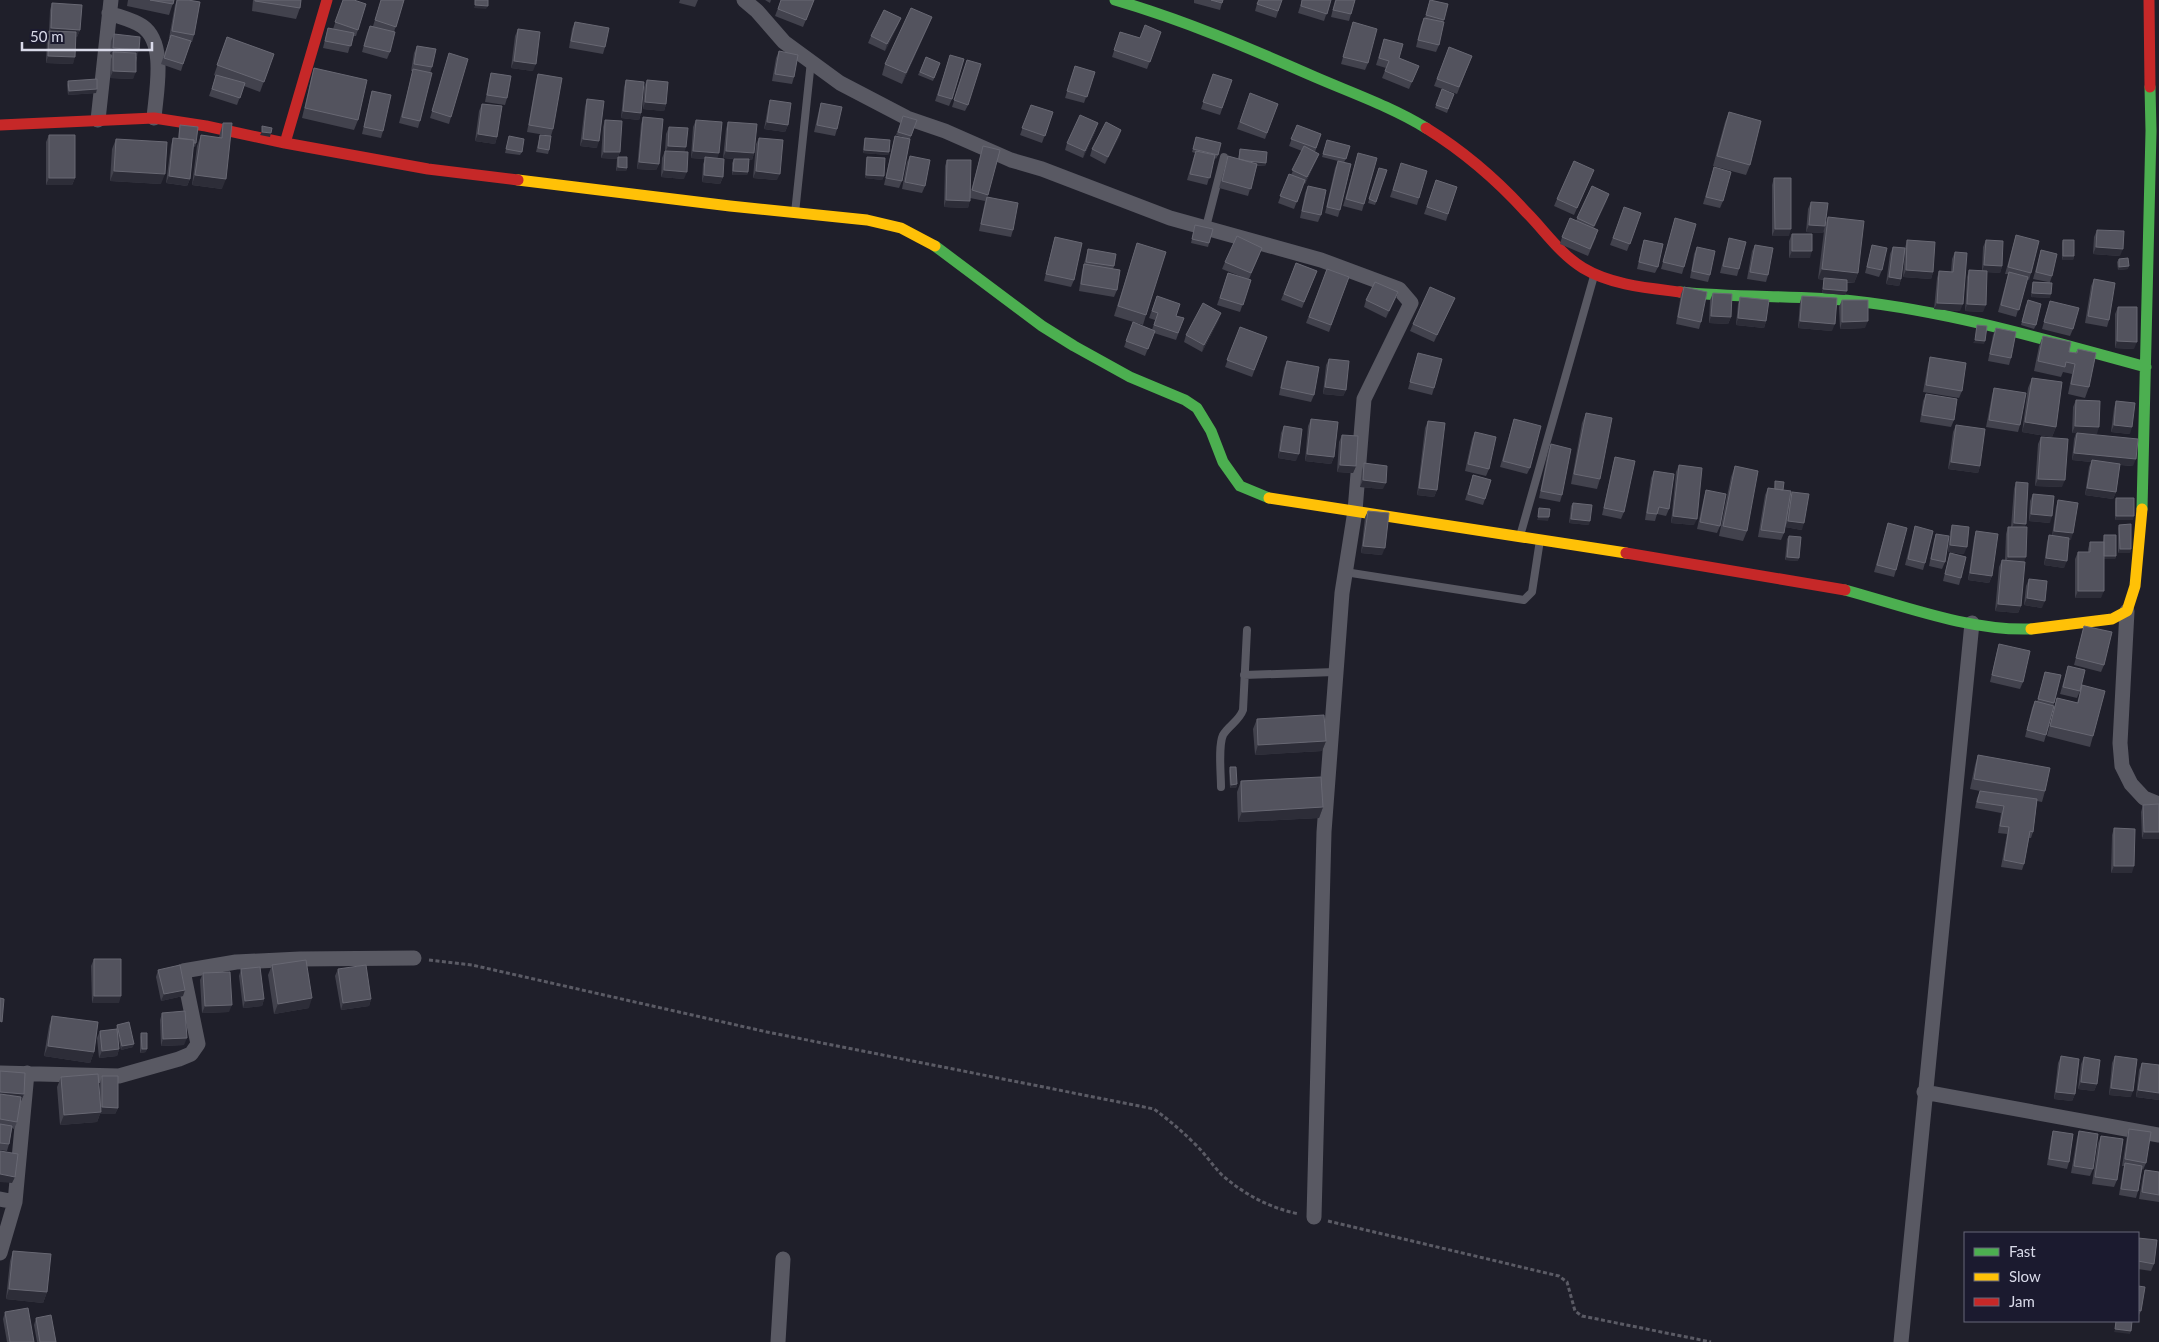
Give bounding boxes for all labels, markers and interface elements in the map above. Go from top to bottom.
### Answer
scale bar [22,20,152,52]
text: 50 m [30,27,64,45]
legend [1964,1232,2139,1322]
text: Fast [2009,1242,2036,1260]
text: Slow [2009,1267,2041,1285]
text: Jam [2009,1292,2035,1310]

